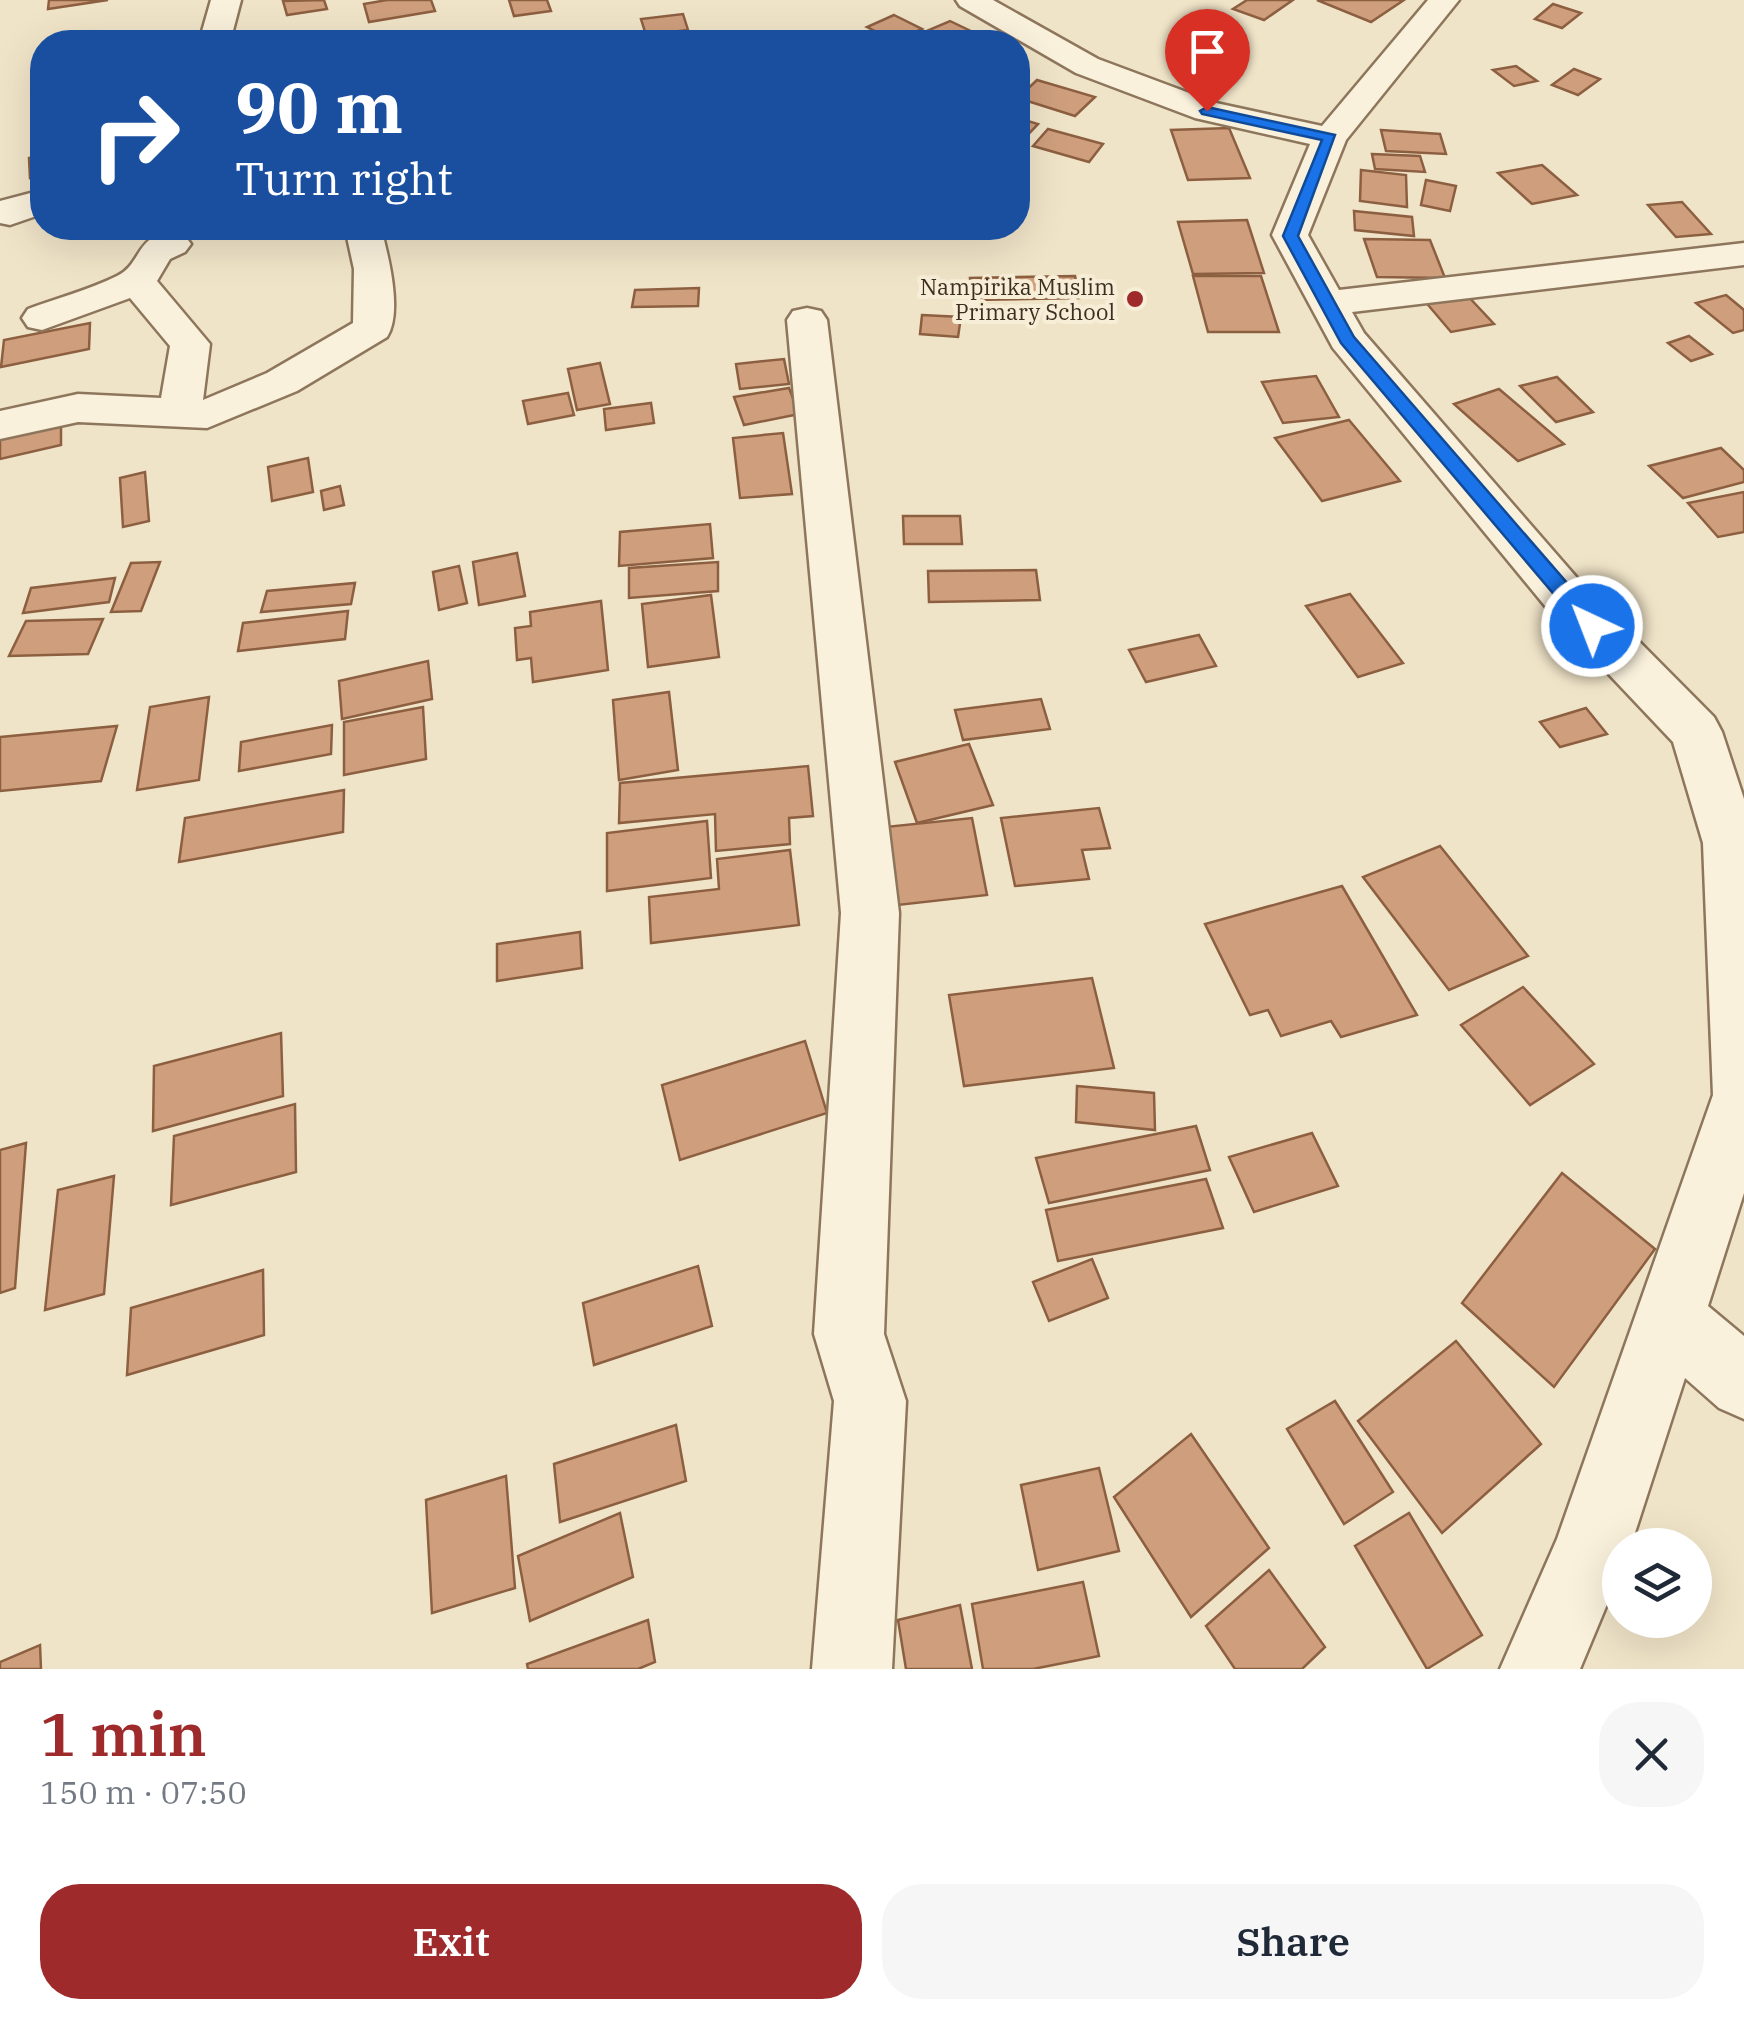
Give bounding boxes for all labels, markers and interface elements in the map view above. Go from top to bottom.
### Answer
pin [1165,9,1250,112]
icon: arrive [1180,24,1235,79]
text: 90 m [235,61,403,152]
icon: right [70,70,200,200]
text: Turn right [235,149,453,207]
place label: Nampirika Muslim Primary School [920,272,1115,326]
marker: Nampirika Muslim Primary School [1124,288,1146,310]
position arrow [1540,574,1644,678]
map controls [1602,1528,1712,1638]
button: layers [1602,1528,1712,1638]
text: 1 min [40,1694,207,1773]
button: close [1599,1702,1704,1807]
text: 150 m · 07:50 [40,1771,247,1813]
button: Exit [40,1884,862,1999]
button: Share [882,1884,1704,1999]

